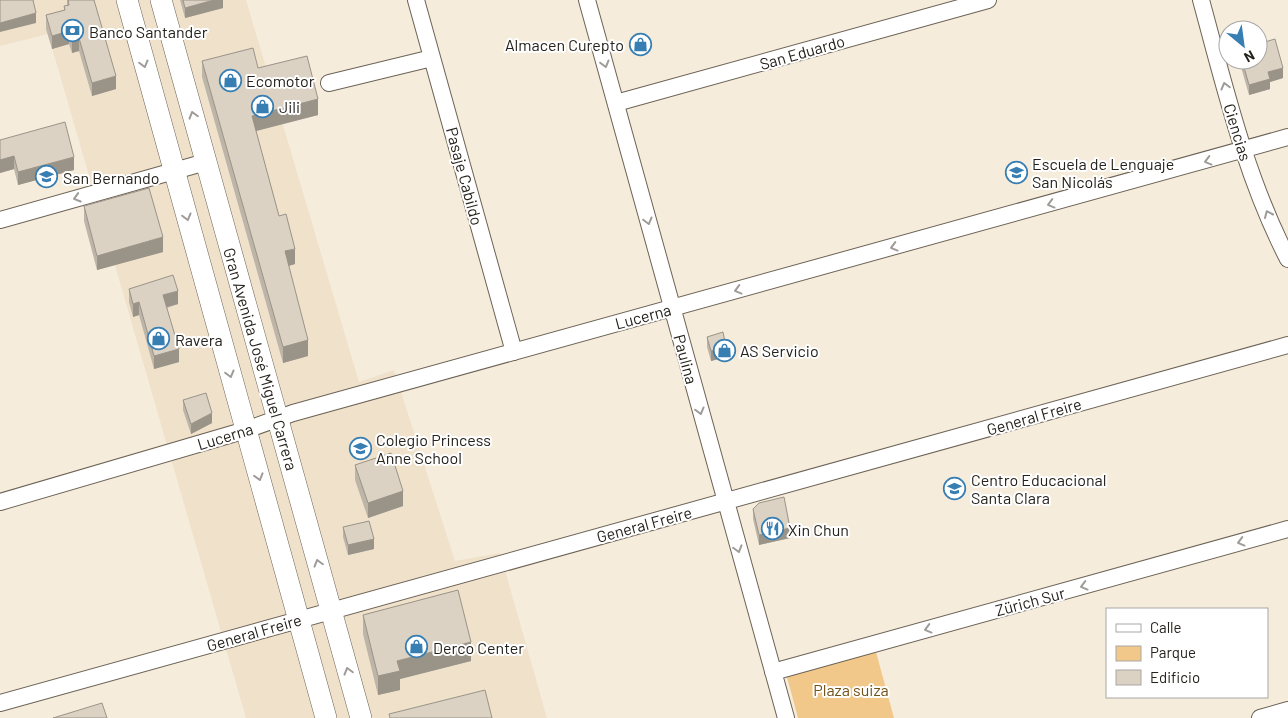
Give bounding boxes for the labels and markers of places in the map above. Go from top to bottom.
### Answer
bank icon: Banco Santander [61,19,85,43]
place label: Banco Santander [89,22,208,41]
shop icon: Almacen Curepto [628,32,652,56]
place label: Almacen Curepto [505,35,624,54]
shop icon: Ecomotor [218,68,242,92]
place label: Ecomotor [246,71,315,90]
shop icon: Jili [251,94,275,118]
place label: Jili [279,97,300,116]
place label: Escuela de Lenguaje San Nicolás [1032,154,1174,191]
school or university icon: Escuela de Lenguaje San Nicolás [1004,160,1028,184]
school or university icon: San Bernando [35,165,59,189]
place label: San Bernando [63,168,159,187]
shop icon: Ravera [147,327,171,351]
place label: Ravera [175,330,223,349]
shop icon: AS Servicio [712,338,736,362]
place label: AS Servicio [740,341,819,360]
place label: Colegio Princess Anne School [376,430,491,467]
school or university icon: Colegio Princess Anne School [348,436,372,460]
place label: Centro Educacional Santa Clara [971,470,1106,507]
school or university icon: Centro Educacional Santa Clara [943,476,967,500]
restaurant icon: Xin Chun [760,517,784,541]
place label: Xin Chun [788,520,849,539]
shop icon: Derco Center [405,635,429,659]
place label: Derco Center [433,638,524,657]

